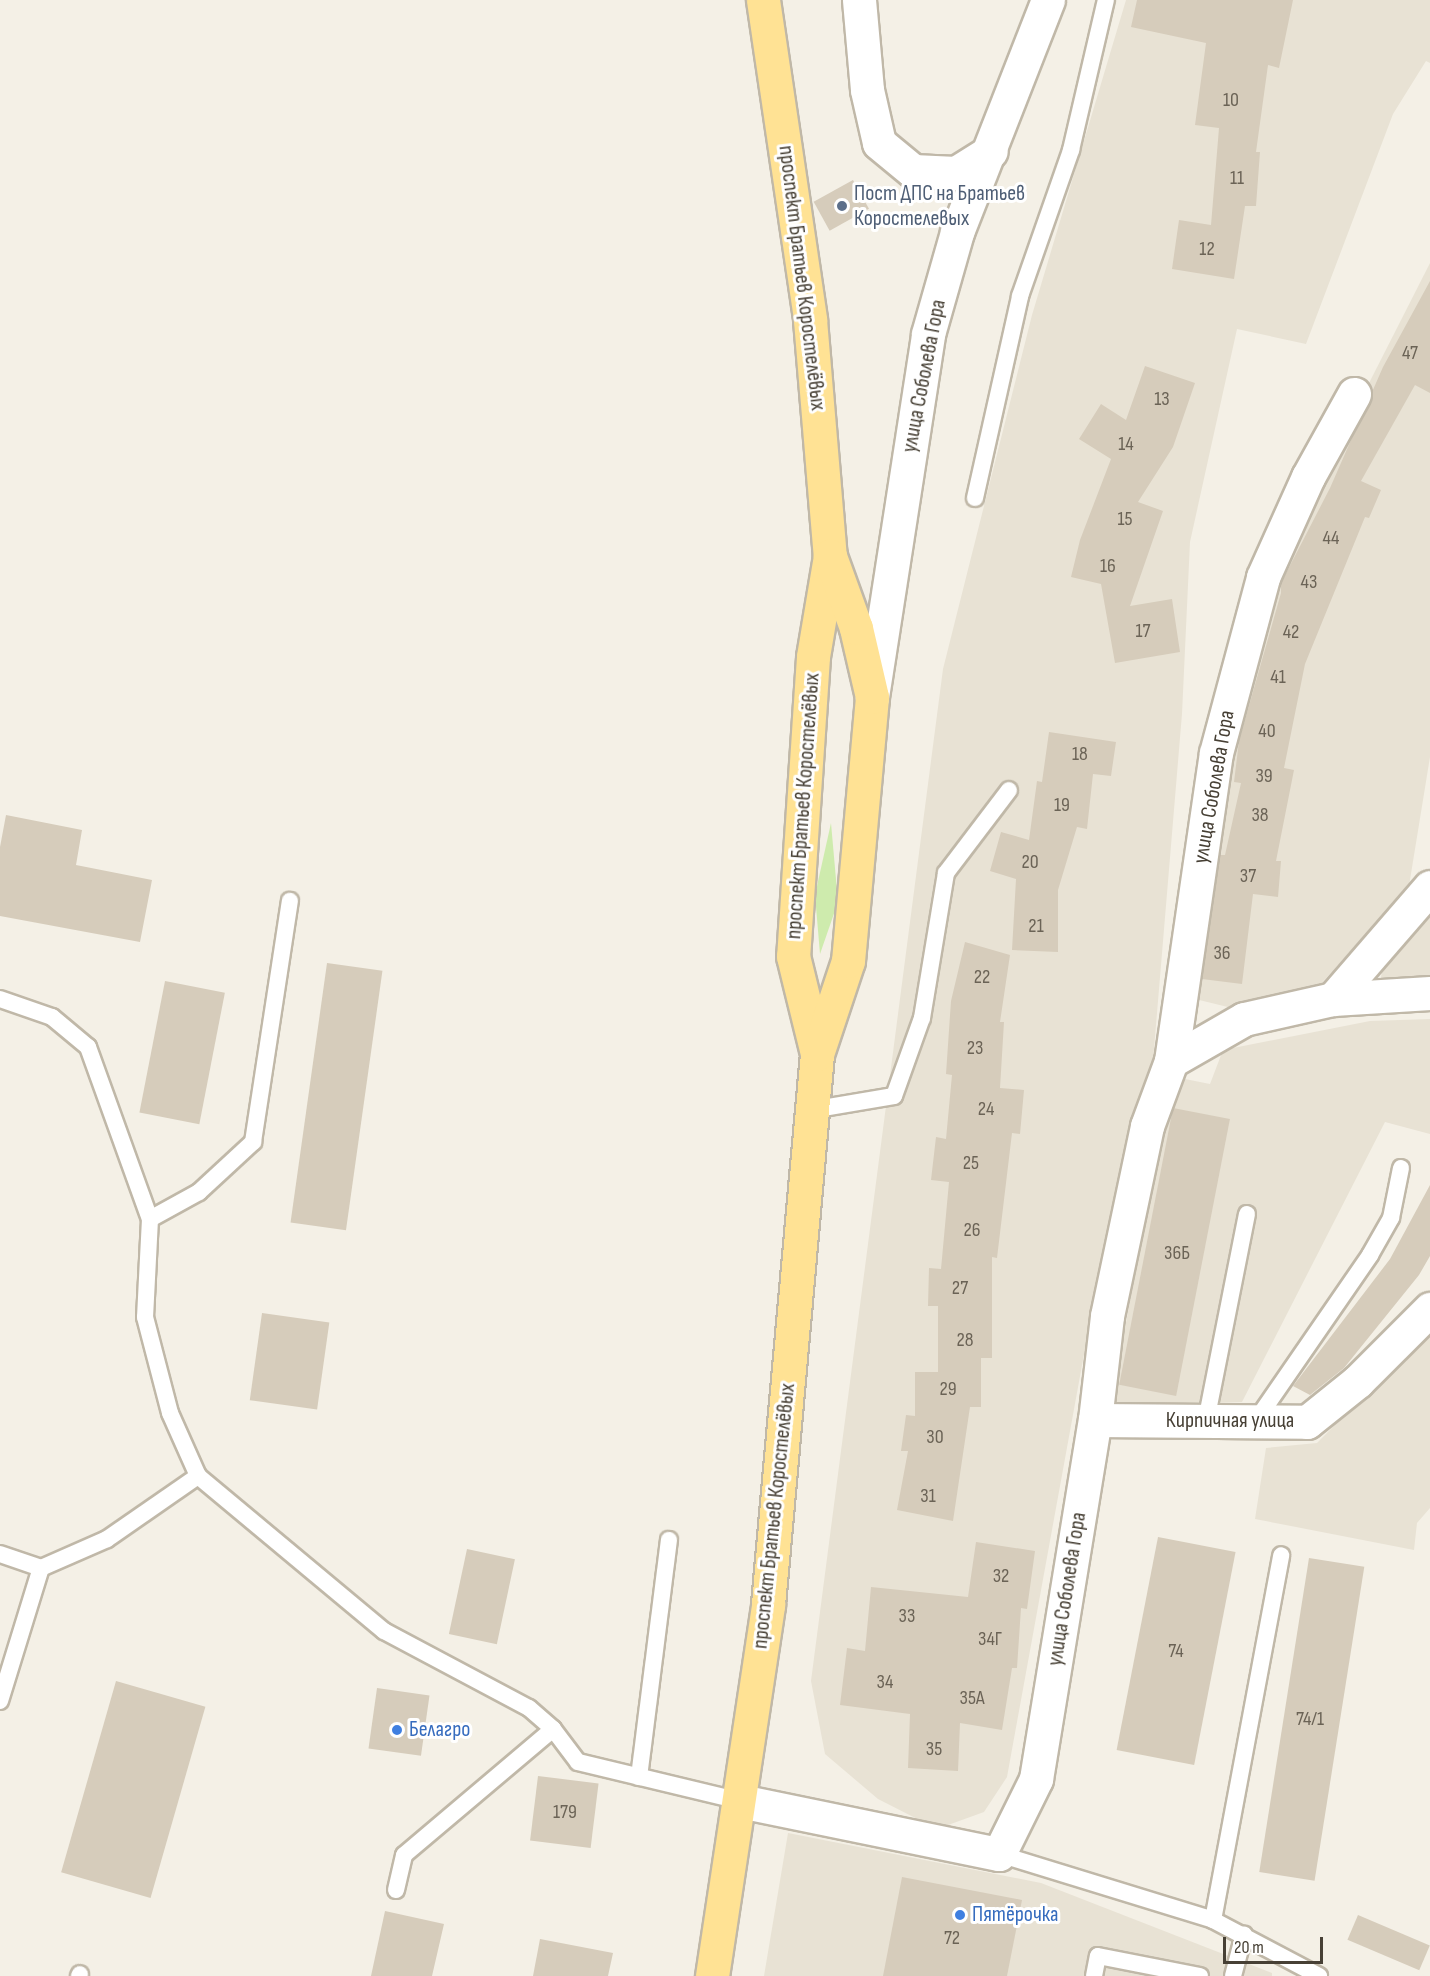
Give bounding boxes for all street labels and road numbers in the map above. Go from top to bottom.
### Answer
street label: проспект Братьев Коростелёвых [773,144,831,412]
street label: улица Соболева Гора [896,297,952,455]
street label: проспект Братьев Коростелёвых [781,672,825,940]
street label: улица Соболева Гора [1188,708,1240,866]
street label: проспект Братьев Коростелёвых [747,1382,801,1650]
street label: Кирпичная улица [1166,1408,1294,1434]
street label: улица Соболева Гора [1042,1510,1092,1668]

